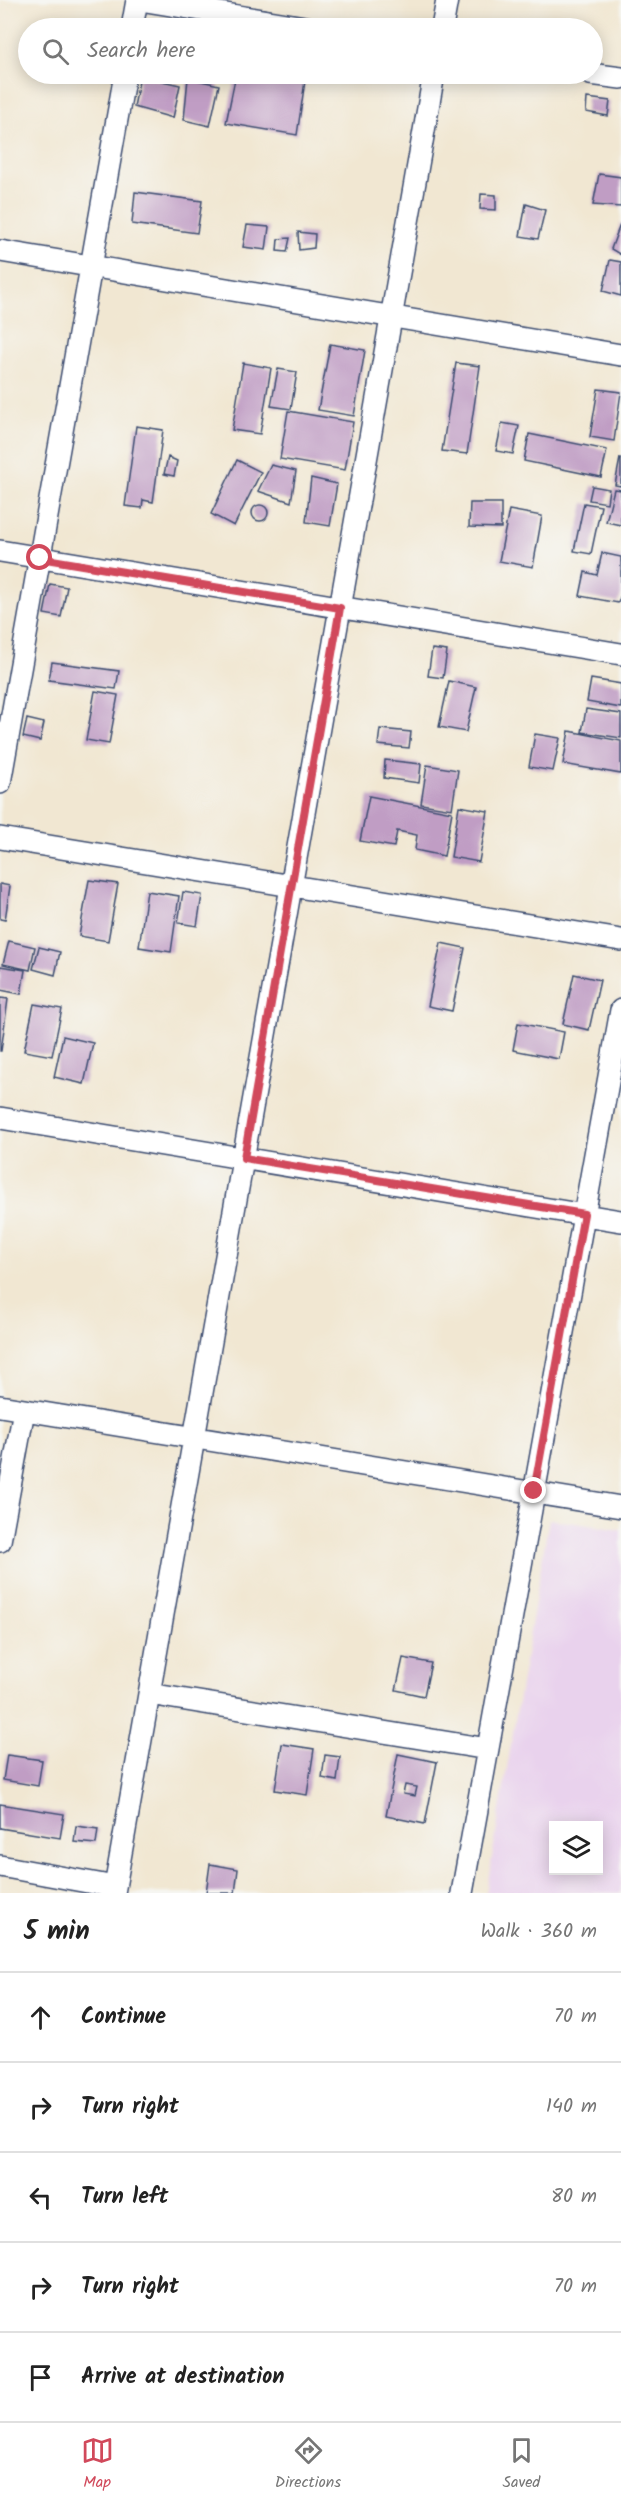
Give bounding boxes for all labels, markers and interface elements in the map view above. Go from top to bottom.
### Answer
search box [18,18,603,84]
text: Search here [87,34,195,69]
icon: search [39,35,72,68]
route start [26,544,52,570]
route end [520,1477,546,1503]
map controls [549,1821,603,1875]
button: layers [549,1821,603,1875]
text: 5 min [24,1911,90,1953]
text: Walk · 360 m [480,1916,597,1948]
text: Continue [81,2000,166,2035]
icon: ahead [24,2001,57,2034]
text: 70 m [554,2001,597,2033]
text: Turn right [81,2090,179,2125]
icon: right [24,2091,57,2124]
text: 140 m [546,2091,597,2123]
text: Turn left [81,2180,168,2215]
icon: left [24,2181,57,2214]
text: 80 m [551,2181,597,2213]
text: Turn right [81,2270,179,2305]
icon: right [24,2271,57,2304]
text: 70 m [554,2271,597,2303]
text: Arrive at destination [81,2360,284,2395]
icon: arrive [24,2361,57,2394]
tab: Map [81,2434,114,2495]
tab: Directions [275,2434,341,2495]
tab: Saved [502,2434,540,2495]

